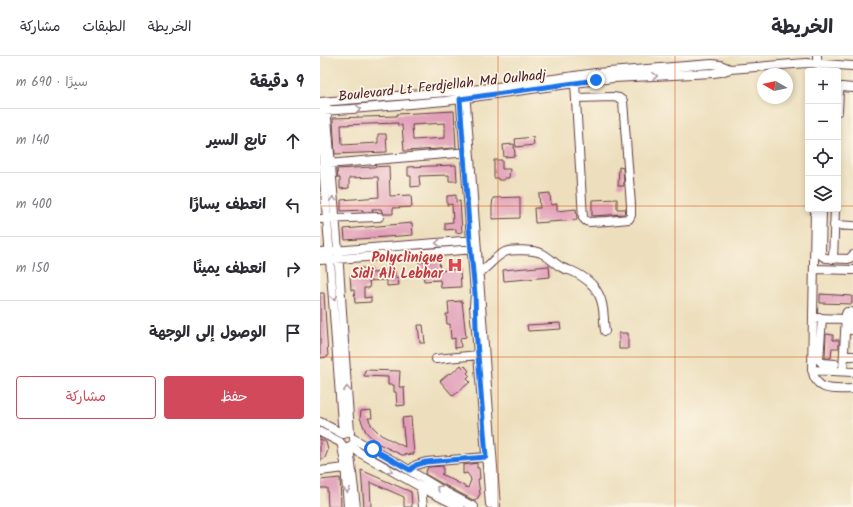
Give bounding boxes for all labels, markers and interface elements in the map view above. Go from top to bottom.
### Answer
text: الخريطة [771,13,833,43]
text: مشاركة [20,16,60,38]
text: الطبقات [82,16,126,38]
text: الخريطة [148,16,191,38]
street label: Boulevard Lt Ferdjellah Md Oulhadj [337,64,547,108]
north arrow [757,68,793,104]
map controls [805,68,841,212]
button: + [805,68,841,104]
text: 9 دقيقة [250,69,304,96]
route end [587,71,605,89]
text: سيرًا · 690 m [16,72,88,93]
one-way arrow [652,72,658,80]
one-way arrow [356,104,362,113]
button: − [805,104,841,140]
text: تابع السير [207,129,266,153]
text: 140 m [16,130,49,151]
icon: ahead [282,130,304,152]
button: locate [805,140,841,176]
button: layers [805,176,841,212]
text: انعطف يسارًا [189,193,266,217]
text: 400 m [16,194,52,215]
icon: left [282,194,304,216]
one-way arrow [329,196,338,202]
one-way arrow [434,238,441,247]
place label: Polyclinique Sidi Ali Lebhar [351,247,444,285]
hospital icon: Polyclinique Sidi Ali Lebhar [446,256,464,274]
text: انعطف يمينًا [193,257,266,281]
text: 150 m [16,258,49,279]
icon: right [282,258,304,280]
one-way arrow [329,295,338,301]
text: الوصول إلى الوجهة [149,321,266,345]
icon: arrive [282,322,304,344]
button: مشاركة [16,376,156,419]
button: حفظ [164,376,304,419]
one-way arrow [343,386,351,392]
route start [364,440,382,458]
one-way arrow [386,465,393,473]
one-way arrow [436,486,444,493]
one-way arrow [343,487,352,493]

